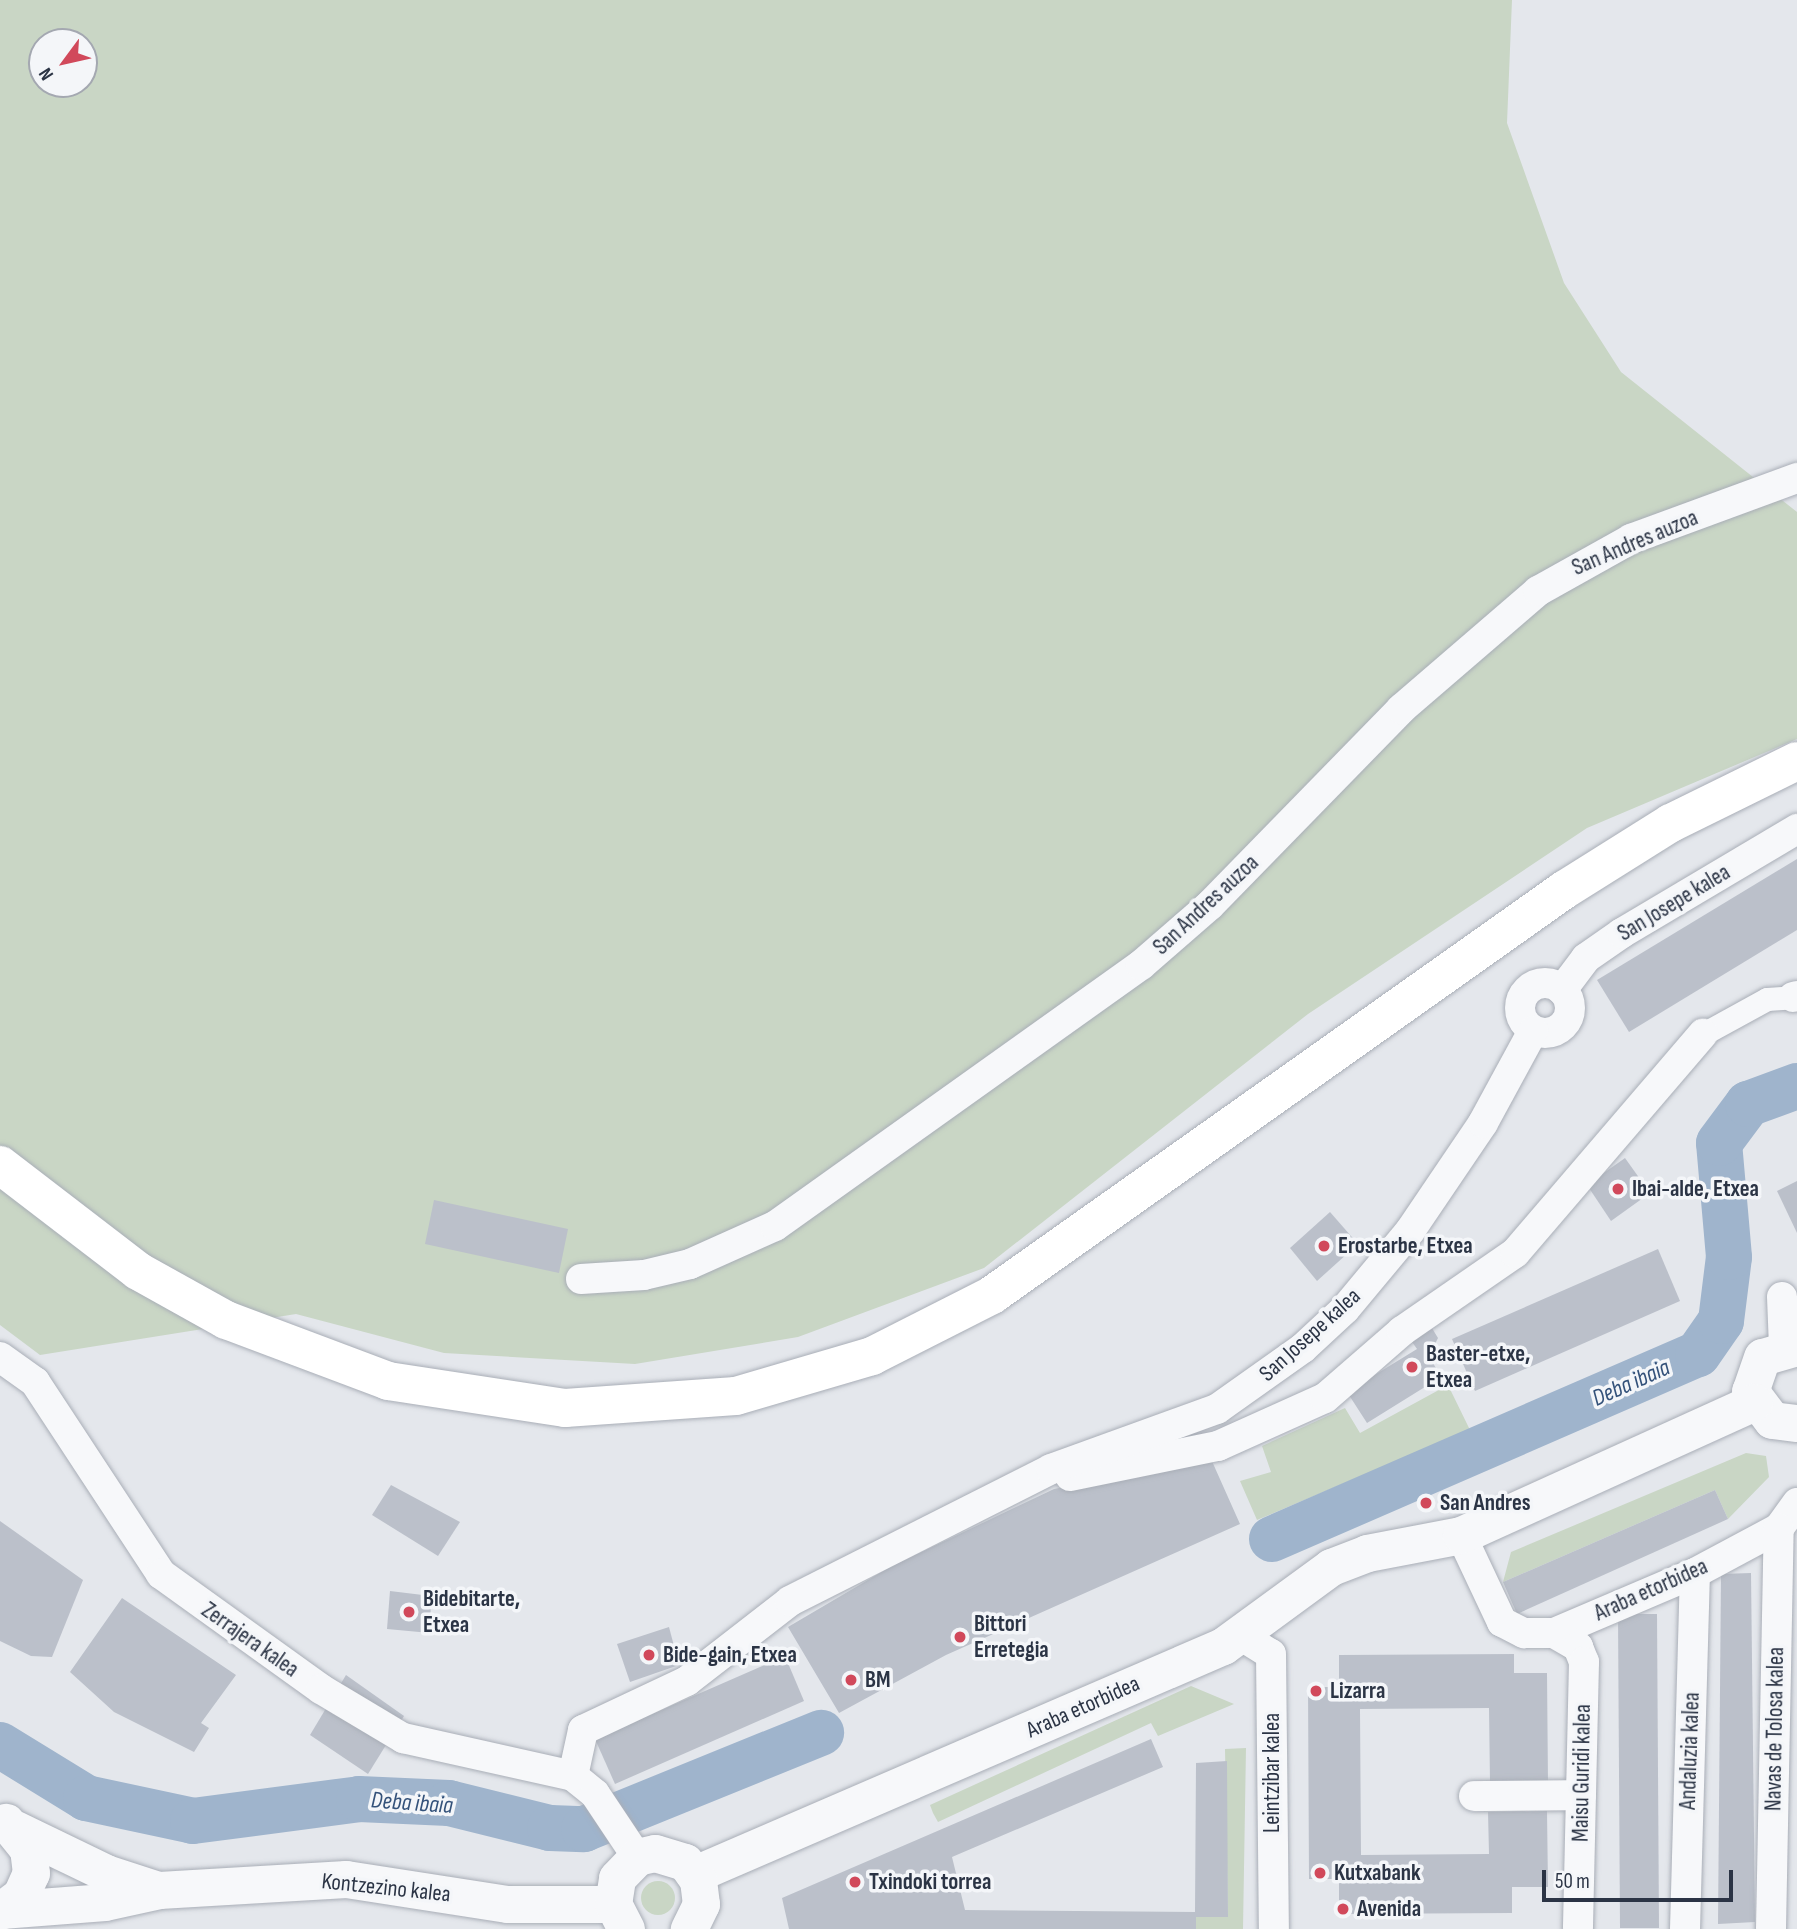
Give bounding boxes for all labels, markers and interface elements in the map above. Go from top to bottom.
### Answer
north arrow [28,28,98,98]
text: N [34,63,59,84]
street label: San Andres auzoa [1568,504,1702,582]
street label: San Andres auzoa [1148,849,1264,961]
street label: San Josepe kalea [1613,859,1735,947]
place label: Ibai-alde, Etxea [1632,1175,1759,1203]
marker: Ibai-alde, Etxea [1610,1181,1626,1197]
place label: Erostarbe, Etxea [1338,1232,1473,1260]
marker: Erostarbe, Etxea [1316,1238,1332,1254]
street label: San Josepe kalea [1254,1282,1366,1388]
place label: Baster-etxe, Etxea [1426,1340,1530,1394]
water label: Deba ibaia [1588,1353,1674,1413]
marker: Baster-etxe, Etxea [1404,1359,1420,1375]
place label: San Andres [1440,1489,1531,1517]
marker: San Andres [1418,1495,1434,1511]
street label: Araba etorbidea [1590,1553,1712,1627]
place label: Bidebitarte, Etxea [423,1585,520,1639]
street label: Zerrajera kalea [196,1597,304,1683]
marker: Bidebitarte, Etxea [401,1604,417,1620]
place label: Bittori Erretegia [974,1610,1049,1664]
marker: Bittori Erretegia [952,1629,968,1645]
place label: Bide-gain, Etxea [663,1641,797,1669]
marker: Bide-gain, Etxea [641,1647,657,1663]
street label: Navas de Tolosa kalea [1760,1647,1790,1811]
place label: BM [865,1666,890,1694]
street label: Araba etorbidea [1022,1670,1144,1744]
marker: BM [843,1672,859,1688]
place label: Lizarra [1330,1677,1385,1705]
marker: Lizarra [1308,1683,1324,1699]
street label: Andaluzia kalea [1674,1692,1706,1810]
street label: Maisu Guridi kalea [1567,1704,1597,1842]
street label: Leintzibar kalea [1258,1713,1286,1833]
water label: Deba ibaia [370,1786,454,1820]
scale bar [1545,1856,1736,1900]
place label: Kutxabank [1334,1859,1421,1887]
marker: Kutxabank [1312,1865,1328,1881]
street label: Kontzezino kalea [320,1868,452,1908]
place label: Txindoki torrea [869,1868,992,1896]
text: 50 m [1555,1869,1590,1894]
marker: Txindoki torrea [847,1874,863,1890]
place label: Avenida [1357,1895,1421,1923]
marker: Avenida [1335,1901,1351,1917]

